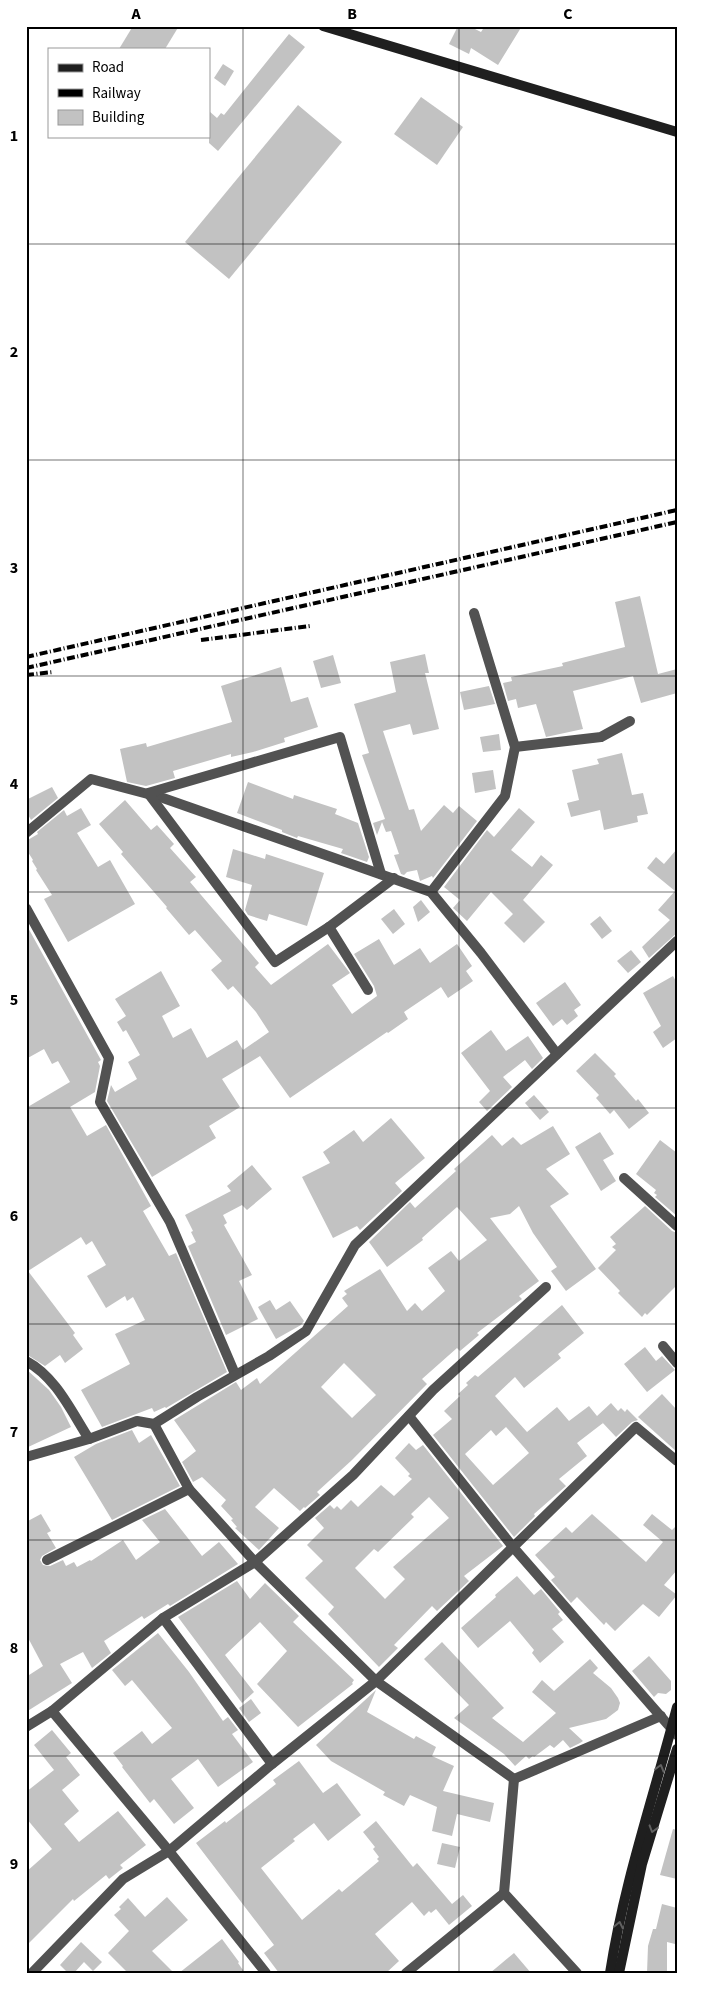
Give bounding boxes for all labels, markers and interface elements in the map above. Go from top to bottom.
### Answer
text: A [130,3,141,25]
text: B [347,3,357,25]
text: C [563,3,573,25]
legend [48,48,210,138]
text: Road [92,57,124,78]
text: Railway [92,83,141,104]
text: Building [92,107,145,128]
text: 1 [10,125,18,147]
text: 2 [10,341,18,363]
text: 3 [10,557,18,579]
text: 4 [10,773,19,795]
text: 5 [10,989,18,1011]
text: 6 [10,1205,18,1227]
text: 7 [10,1421,18,1443]
text: 8 [10,1637,18,1659]
one-way arrow [654,1763,665,1772]
one-way arrow [648,1825,658,1833]
text: 9 [10,1853,18,1875]
one-way arrow [613,1920,624,1929]

